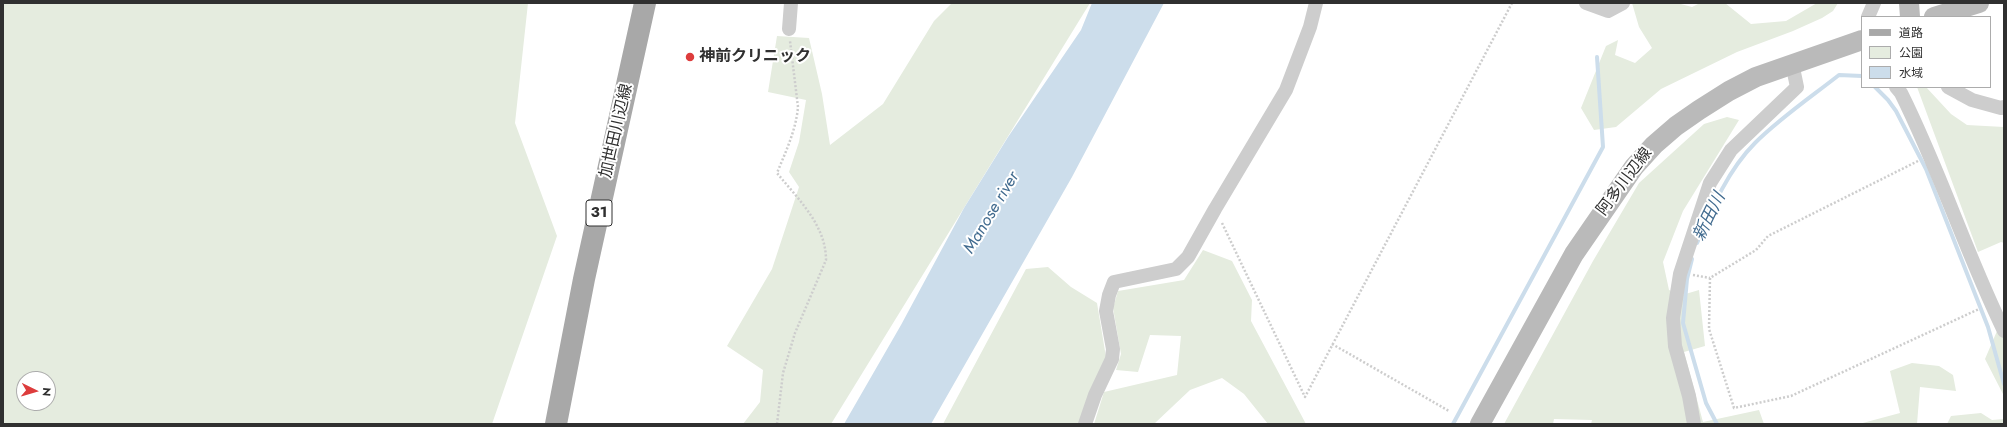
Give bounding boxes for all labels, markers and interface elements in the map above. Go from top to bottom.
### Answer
legend [1861,16,1991,88]
text: 道路 [1899,24,1923,42]
text: 公園 [1899,44,1923,62]
place label: 神前クリニック [699,47,811,67]
marker: 神前クリニック [684,51,696,63]
text: 水域 [1899,64,1923,82]
street label: 加世田川辺線 [597,82,637,180]
street label: 阿多川辺線 [1593,144,1657,220]
water label: Manose river [960,168,1024,258]
water label: 新田川 [1690,190,1730,244]
road number: 31 [586,200,612,226]
north arrow [16,371,56,411]
text: N [39,387,55,397]

